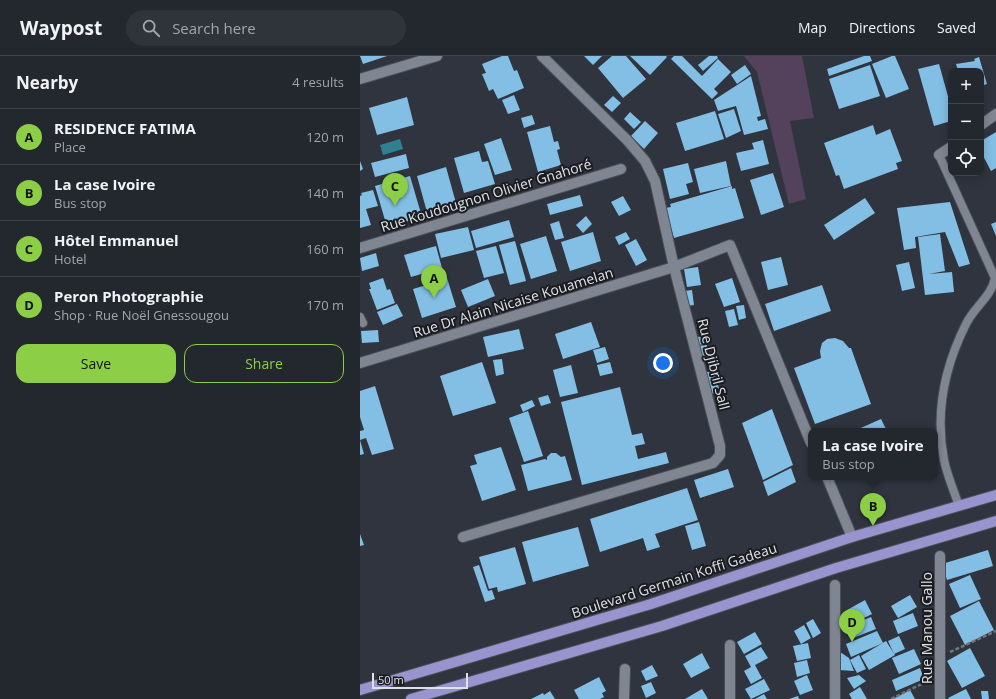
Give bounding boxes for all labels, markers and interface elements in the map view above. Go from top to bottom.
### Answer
search box [126,10,406,46]
text: Waypost [20,15,102,41]
icon: search [140,17,162,39]
text: Search here [172,18,256,38]
text: Map [798,18,827,37]
text: Directions [849,18,915,37]
text: Saved [937,18,976,37]
map controls [948,68,984,176]
button: + [948,68,984,104]
text: Nearby [16,71,78,94]
text: 4 results [292,73,344,91]
button: − [948,104,984,140]
text: RESIDENCE FATIMA [54,118,196,138]
text: A [25,128,33,146]
text: 120 m [306,128,344,146]
text: Place [54,138,86,156]
button: locate [948,140,984,176]
street label: Rue Koudougnon Olivier Gnahoré [378,154,594,236]
pin: C [382,173,408,206]
text: La case Ivoire [54,174,155,194]
text: B [25,184,33,202]
text: 140 m [306,184,344,202]
text: Bus stop [54,194,107,212]
text: Hôtel Emmanuel [54,230,179,250]
text: C [25,240,33,258]
text: 160 m [306,240,344,258]
text: Hotel [54,250,87,268]
street label: Rue Dr Alain Nicaise Kouamelan [411,263,615,341]
pin: A [421,265,447,298]
text: Peron Photographie [54,286,204,306]
text: D [24,296,34,314]
text: 170 m [306,296,344,314]
text: Shop · Rue Noël Gnessougou [54,306,229,324]
street label: Rue Djibril Sall [693,316,735,412]
button: Save [16,344,176,383]
button: Share [184,344,344,383]
your location [653,353,673,373]
popup [808,428,938,480]
text: La case Ivoire [822,435,924,455]
text: Bus stop [822,455,875,473]
pin: B [860,493,886,526]
street label: Boulevard Germain Koffi Gadeau [569,538,779,622]
street label: Rue Manou Gallo [917,572,936,684]
pin: D [839,609,865,642]
scale bar [372,671,468,690]
text: 50 m [378,672,404,687]

